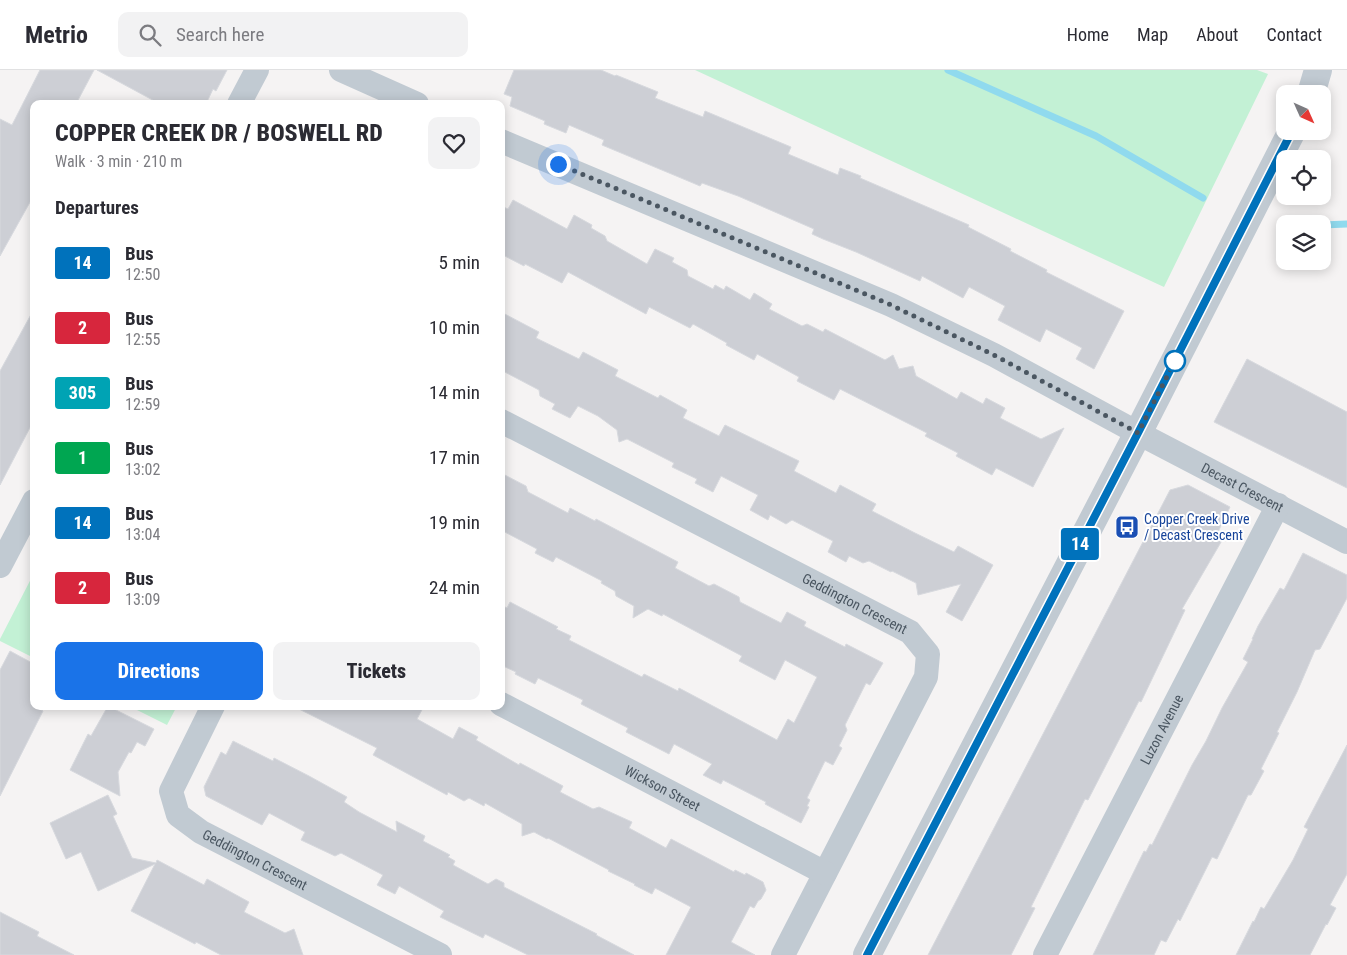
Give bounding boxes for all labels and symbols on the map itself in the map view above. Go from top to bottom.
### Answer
north arrow [1276,85,1331,140]
your location [546,152,571,177]
unlabelled marker [1164,350,1186,372]
street label: Decast Crescent [1198,459,1286,515]
place label: Copper Creek Drive / Decast Crescent [1144,511,1250,543]
bus stop icon: Copper Creek Drive / Decast Crescent [1114,514,1140,540]
line badge: 14 [1058,528,1102,560]
street label: Geddington Crescent [800,570,910,637]
street label: Luzon Avenue [1137,691,1187,767]
street label: Wickson Street [622,762,703,814]
street label: Geddington Crescent [200,826,310,893]

